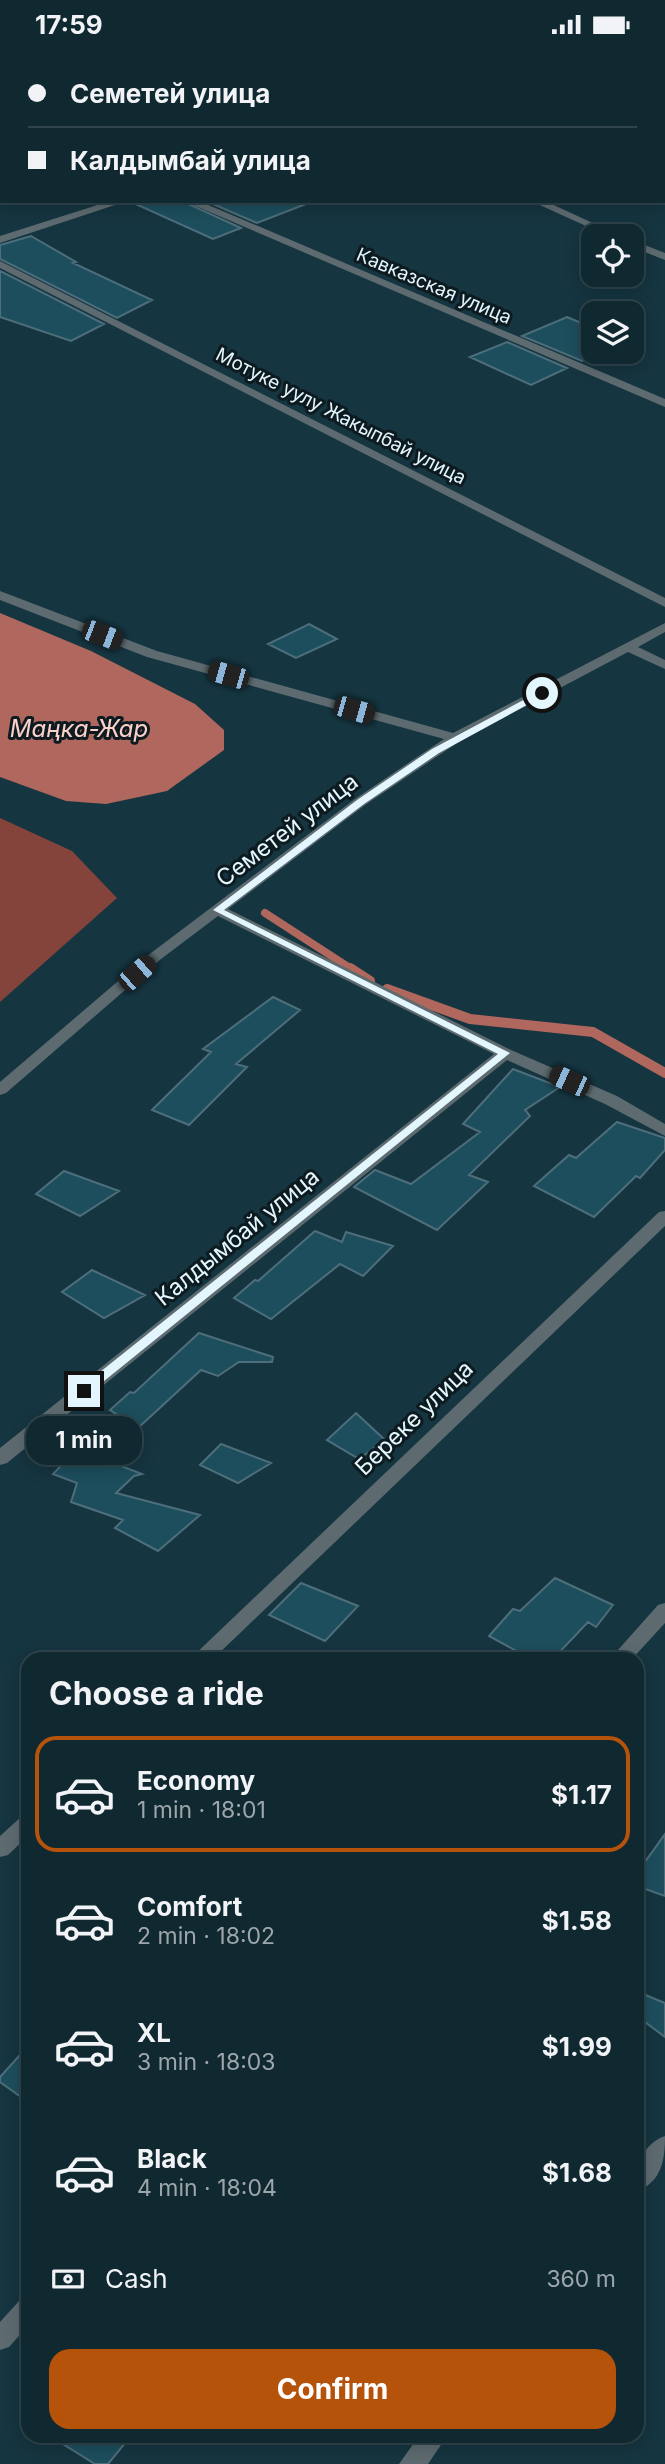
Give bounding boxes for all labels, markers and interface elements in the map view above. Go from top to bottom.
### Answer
text: 17:59 [35,9,103,40]
text: Семетей улица [70,78,270,109]
text: Калдымбай улица [70,145,311,176]
map controls [581,224,644,364]
button: locate [581,224,644,287]
street label: Кавказская улица [353,243,515,329]
button: layers [581,301,644,364]
street label: Мотуке уулу Жакыпбай улица [212,343,470,489]
car [79,618,126,652]
car [205,659,252,691]
route start [526,677,558,709]
car [331,694,378,726]
water label: Маңка-Жар [10,714,148,743]
street label: Семетей улица [210,768,364,892]
car [115,951,160,995]
car [546,1063,593,1099]
street label: Калдымбай улица [149,1162,325,1312]
street label: Береке улица [349,1355,479,1481]
route end [68,1375,100,1407]
callout: 1 min [26,1415,142,1465]
text: 1 min [56,1426,112,1454]
text: Choose a ride [49,1674,264,1713]
icon: car [53,1763,116,1826]
text: Economy [137,1765,255,1796]
text: $1.17 [551,1779,612,1810]
text: 1 min · 18:01 [137,1796,266,1824]
icon: car [53,1889,116,1952]
text: Comfort [137,1891,242,1922]
text: $1.58 [542,1905,612,1936]
text: 2 min · 18:02 [137,1922,275,1950]
icon: car [53,2015,116,2078]
text: XL [137,2017,171,2048]
text: $1.99 [542,2031,612,2062]
text: 3 min · 18:03 [137,2048,275,2076]
icon: car [53,2141,116,2204]
text: Black [137,2143,207,2174]
text: $1.68 [542,2157,612,2188]
text: 4 min · 18:04 [137,2174,277,2202]
icon: cash [49,2260,87,2298]
text: Cash [105,2263,168,2294]
text: 360 m [546,2265,616,2293]
button: Confirm [49,2349,616,2429]

